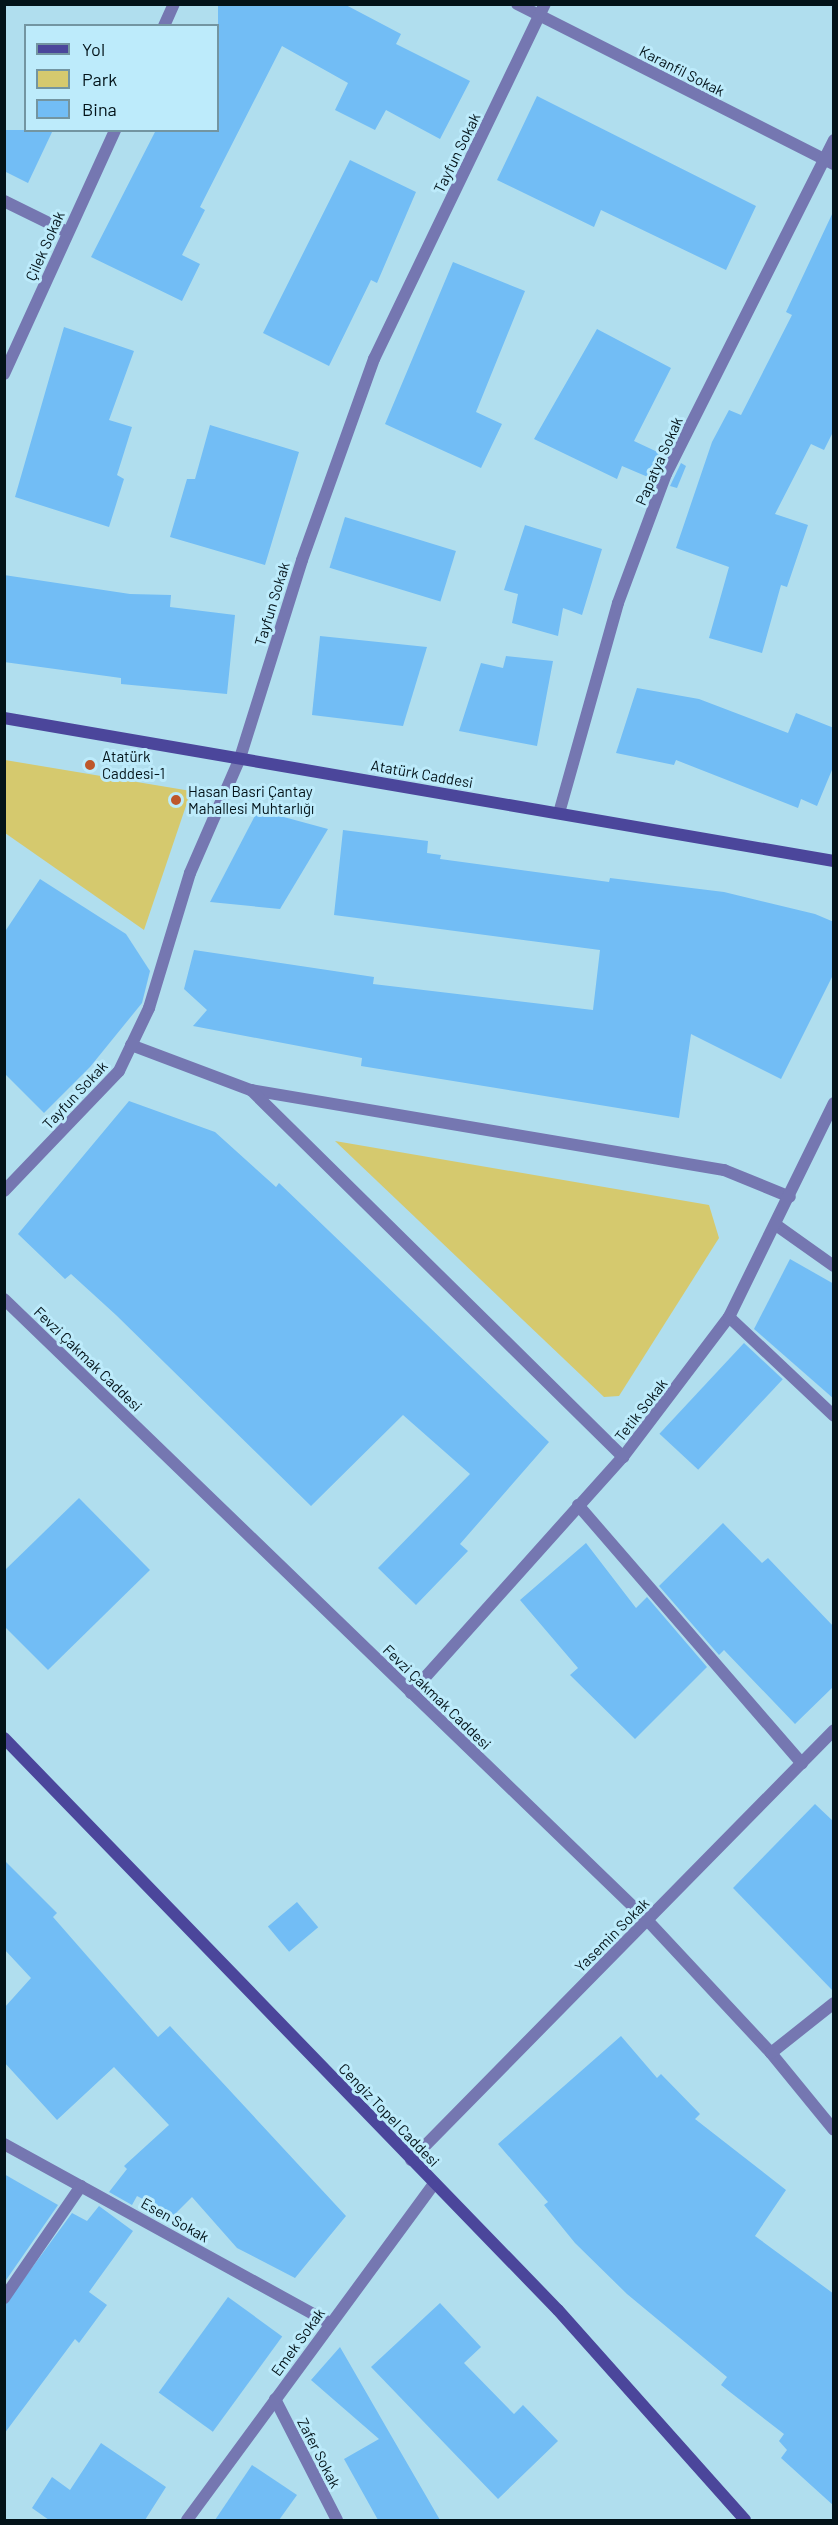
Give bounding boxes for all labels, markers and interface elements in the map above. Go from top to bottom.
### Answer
legend [24,24,219,132]
text: Yol [82,38,105,60]
street label: Karanfil Sokak [636,42,728,100]
text: Park [82,68,117,90]
text: Bina [82,98,117,120]
street label: Tayfun Sokak [430,110,484,196]
street label: Çilek Sokak [22,208,68,284]
street label: Papatya Sokak [632,414,686,508]
street label: Tayfun Sokak [251,560,293,648]
place label: Atatürk Caddesi-1 [102,747,165,782]
street label: Atatürk Caddesi [369,756,475,792]
marker: Atatürk Caddesi-1 [83,758,97,772]
place label: Hasan Basri Çantay Mahallesi Muhtarlığı [188,782,314,817]
marker: Hasan Basri Çantay Mahallesi Muhtarlığı [169,793,183,807]
street label: Tayfun Sokak [39,1057,111,1133]
street label: Fevzi Çakmak Caddesi [30,1303,146,1415]
street label: Tetik Sokak [611,1375,671,1445]
street label: Fevzi Çakmak Caddesi [379,1641,495,1753]
street label: Yasemin Sokak [571,1894,653,1976]
street label: Cengiz Topel Caddesi [335,2060,443,2170]
street label: Esen Sokak [138,2194,212,2246]
street label: Emek Sokak [267,2305,329,2379]
street label: Zafer Sokak [294,2415,344,2491]

